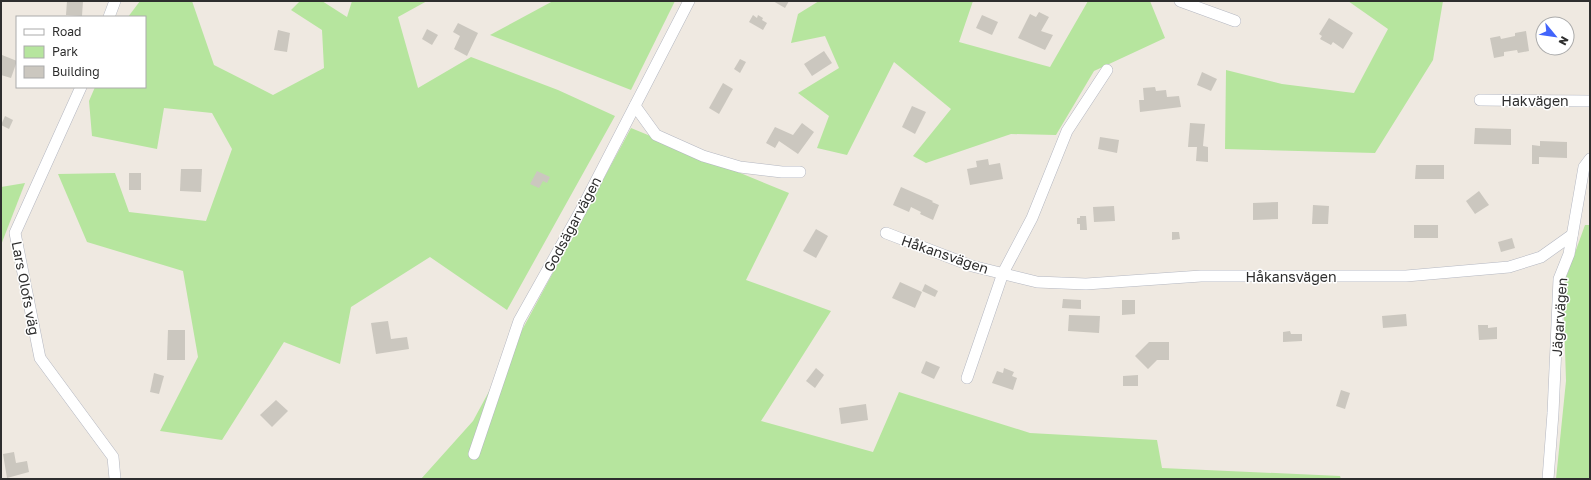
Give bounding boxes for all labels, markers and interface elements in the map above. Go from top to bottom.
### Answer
legend [16,16,146,88]
north arrow [1535,16,1575,56]
text: Road [52,24,81,39]
text: N [1556,34,1572,48]
text: Park [52,44,78,59]
text: Building [52,64,100,79]
street label: Hakvägen [1501,92,1569,109]
street label: Godsägarvägen [540,173,604,275]
street label: Håkansvägen [899,231,991,277]
street label: Lars Olofs väg [9,240,43,336]
street label: Håkansvägen [1245,268,1337,285]
street label: Jägarvägen [1548,277,1570,357]

